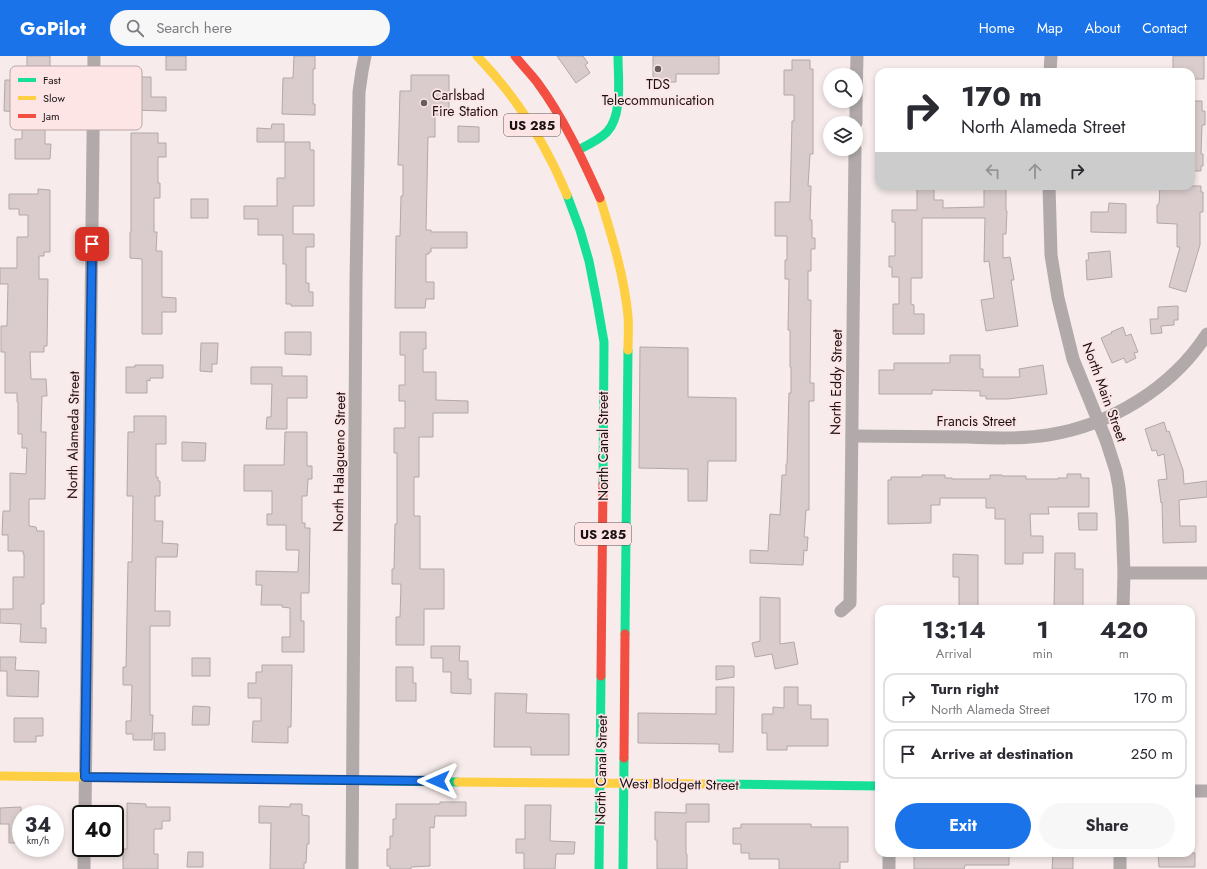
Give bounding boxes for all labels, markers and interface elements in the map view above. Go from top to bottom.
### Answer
search box [110,10,390,46]
text: GoPilot [20,15,86,42]
icon: search [124,17,146,39]
text: Search here [156,17,232,39]
text: Home [979,18,1015,38]
text: Map [1037,18,1063,38]
text: About [1085,18,1120,38]
text: Contact [1142,18,1187,38]
marker: TDS Telecommunication [653,64,663,74]
legend [10,66,142,130]
map controls [823,68,863,156]
button: search [823,68,863,108]
text: Fast [43,72,61,88]
place label: TDS Telecommunication [602,74,714,110]
text: 170 m [961,76,1042,117]
icon: right [895,84,947,136]
place label: Carlsbad Fire Station [432,85,498,121]
text: Slow [43,90,65,106]
marker: Carlsbad Fire Station [419,98,429,108]
text: Jam [41,108,60,124]
road number: US 285 [504,114,560,136]
text: North Alameda Street [961,114,1125,140]
button: layers [823,116,863,156]
icon: left [982,160,1004,182]
icon: ahead [1024,160,1046,182]
icon: right [1066,160,1088,182]
pin [75,227,109,261]
icon: arrive [81,233,103,255]
street label: North Eddy Street [825,328,847,435]
street label: North Main Street [1078,339,1133,445]
street label: North Alameda Street [62,370,84,499]
street label: North Halagueno Street [328,391,350,532]
street label: North Canal Street [593,391,613,501]
street label: Francis Street [936,411,1016,431]
road number: US 285 [575,523,631,545]
text: 13:14 [922,612,986,647]
text: 1 [1037,612,1049,647]
text: 420 [1100,612,1148,647]
text: Arrival [936,644,972,663]
text: min [1033,644,1053,663]
text: m [1119,644,1129,663]
text: Turn right [931,678,999,700]
icon: right [897,687,919,709]
text: 170 m [1133,687,1173,709]
text: North Alameda Street [931,700,1050,719]
street label: North Canal Street [590,714,612,825]
icon: arrive [897,743,919,765]
text: Arrive at destination [931,743,1073,765]
text: 250 m [1131,743,1173,765]
position arrow [417,760,459,802]
street label: West Blodgett Street [619,773,739,795]
button: Exit [895,803,1031,849]
button: Share [1039,803,1175,849]
speed limit sign: 40 [72,805,124,857]
text: 34 [25,811,51,840]
text: km/h [27,833,49,848]

